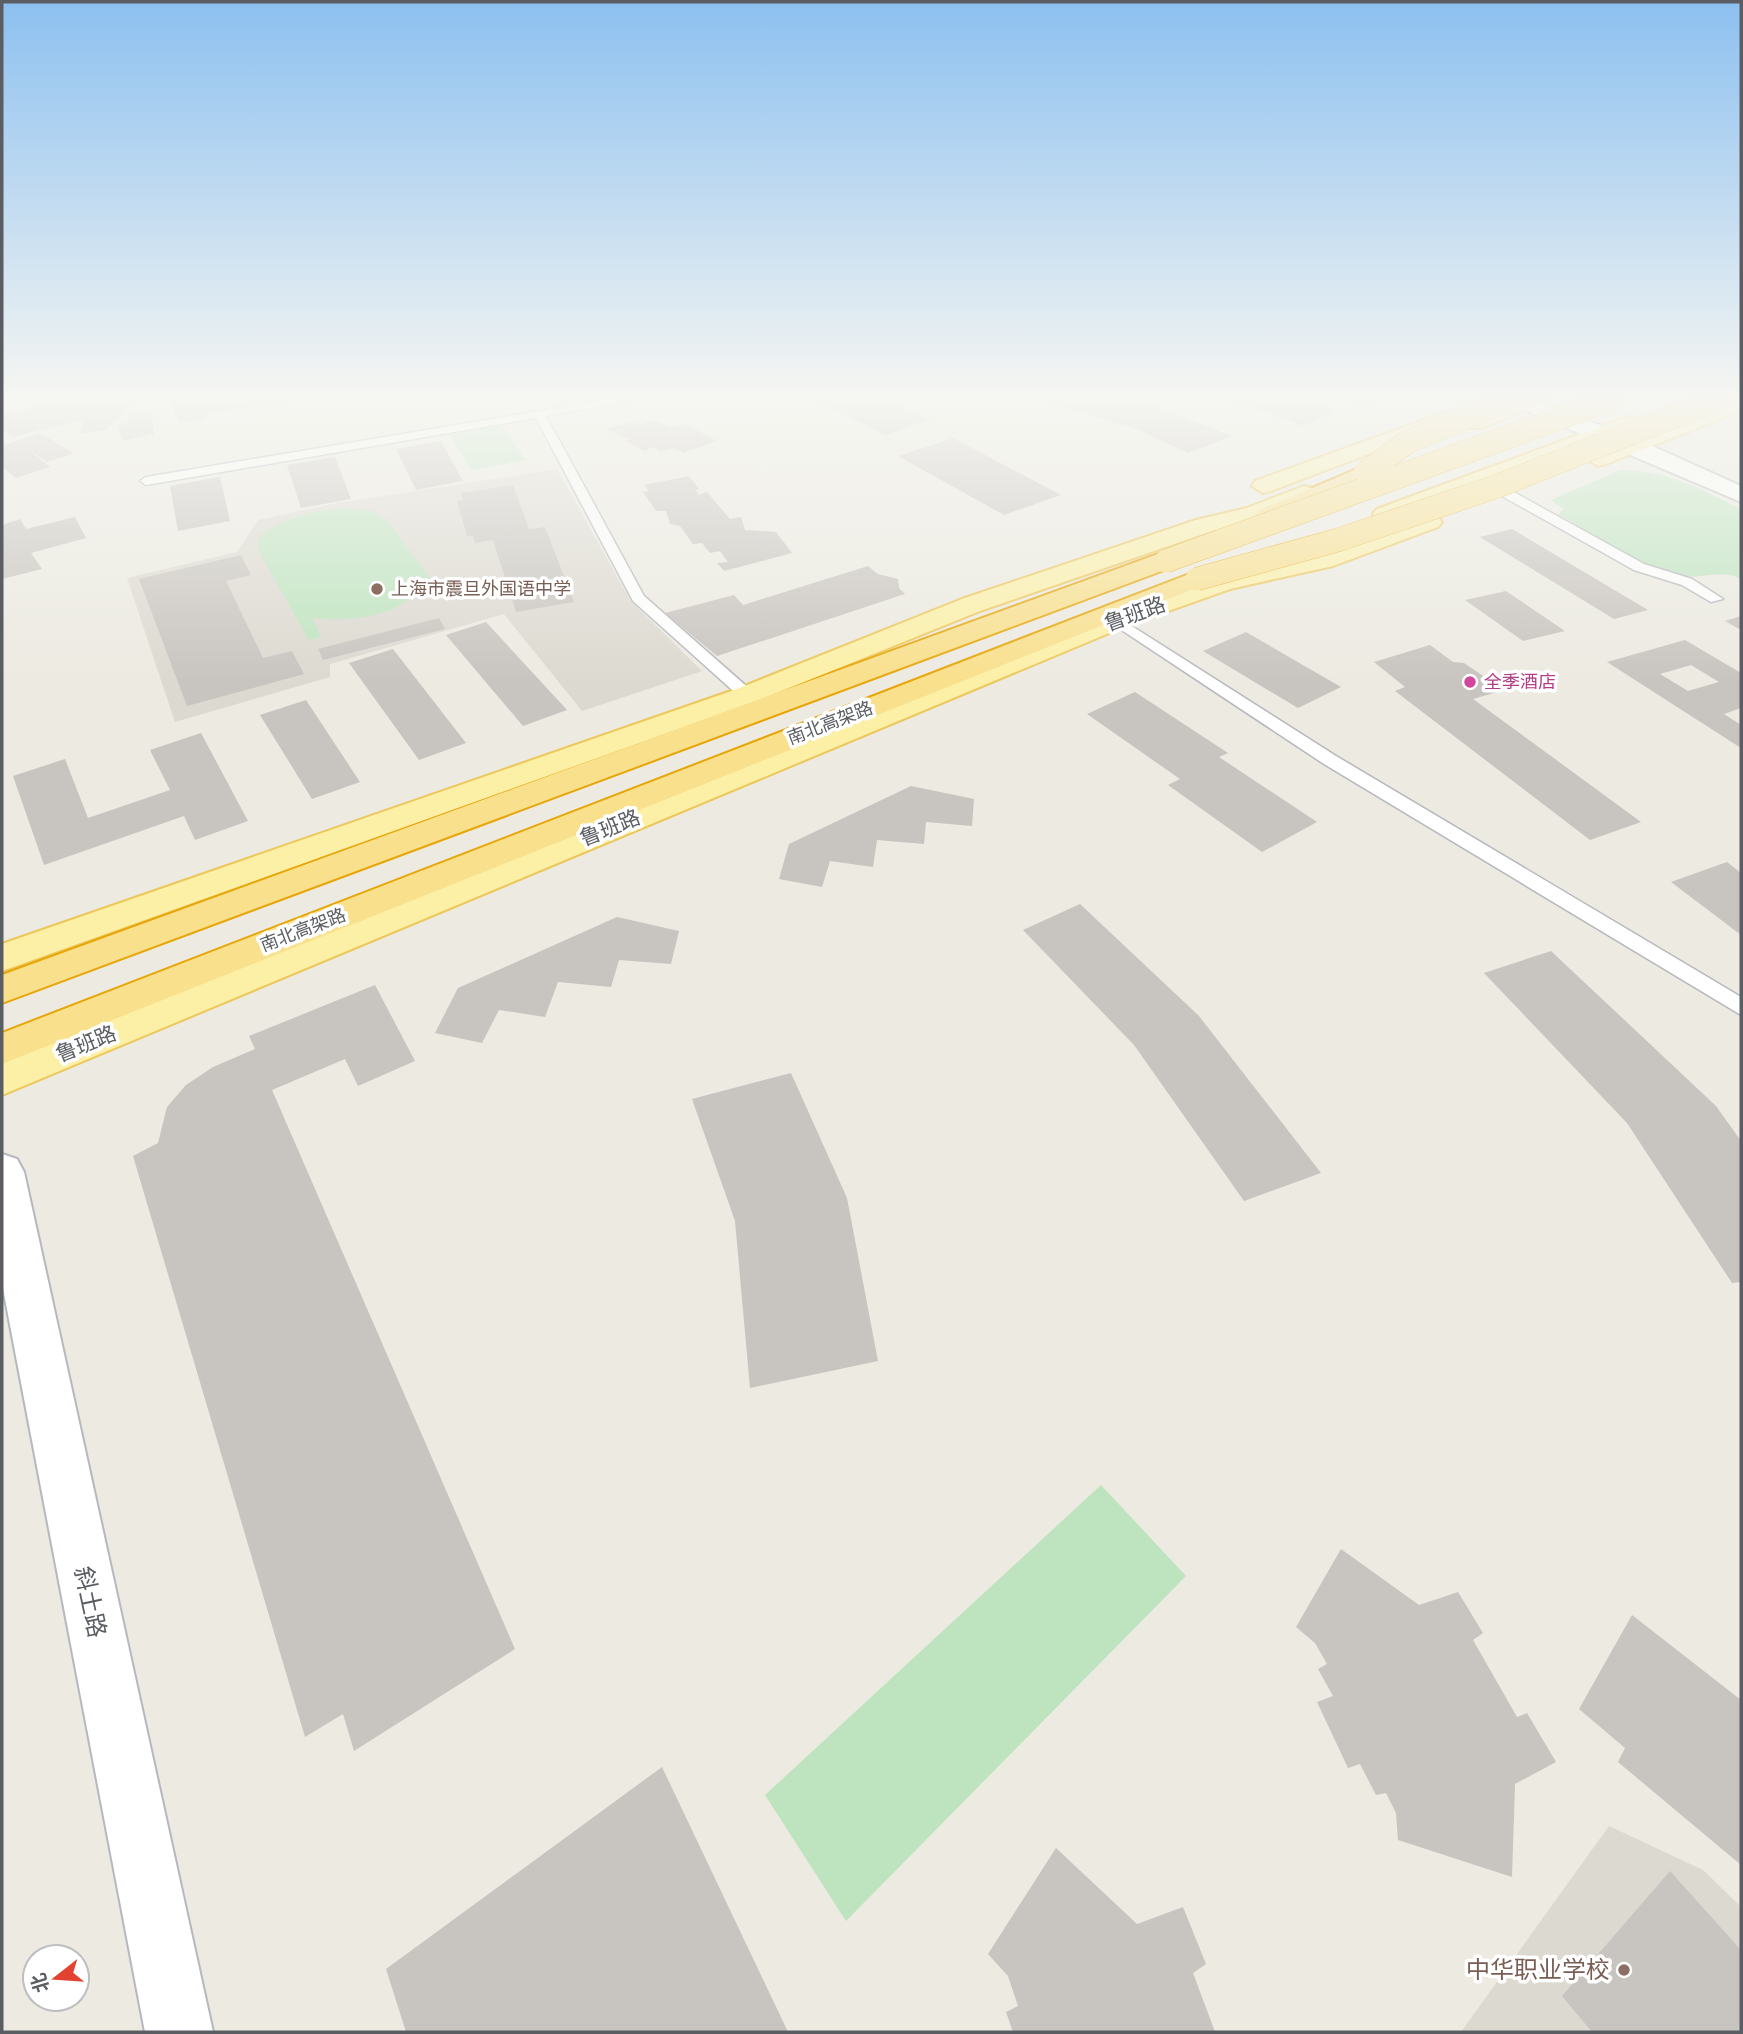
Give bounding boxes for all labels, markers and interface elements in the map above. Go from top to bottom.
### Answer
place label: 上海市震旦外国语中学 [391,577,571,599]
marker: 上海市震旦外国语中学 [369,581,385,597]
street label: 鲁班路 [1101,590,1168,635]
place label: 全季酒店 [1484,670,1556,692]
marker: 全季酒店 [1462,674,1478,690]
street label: 南北高架路 [784,696,876,748]
street label: 鲁班路 [576,803,643,850]
street label: 南北高架路 [257,903,349,955]
street label: 鲁班路 [52,1019,119,1066]
street label: 斜土路 [70,1563,113,1640]
north arrow [21,1943,91,2013]
place label: 中华职业学校 [1466,1954,1610,1983]
marker: 中华职业学校 [1616,1962,1632,1978]
text: 北 [25,1971,53,1996]

